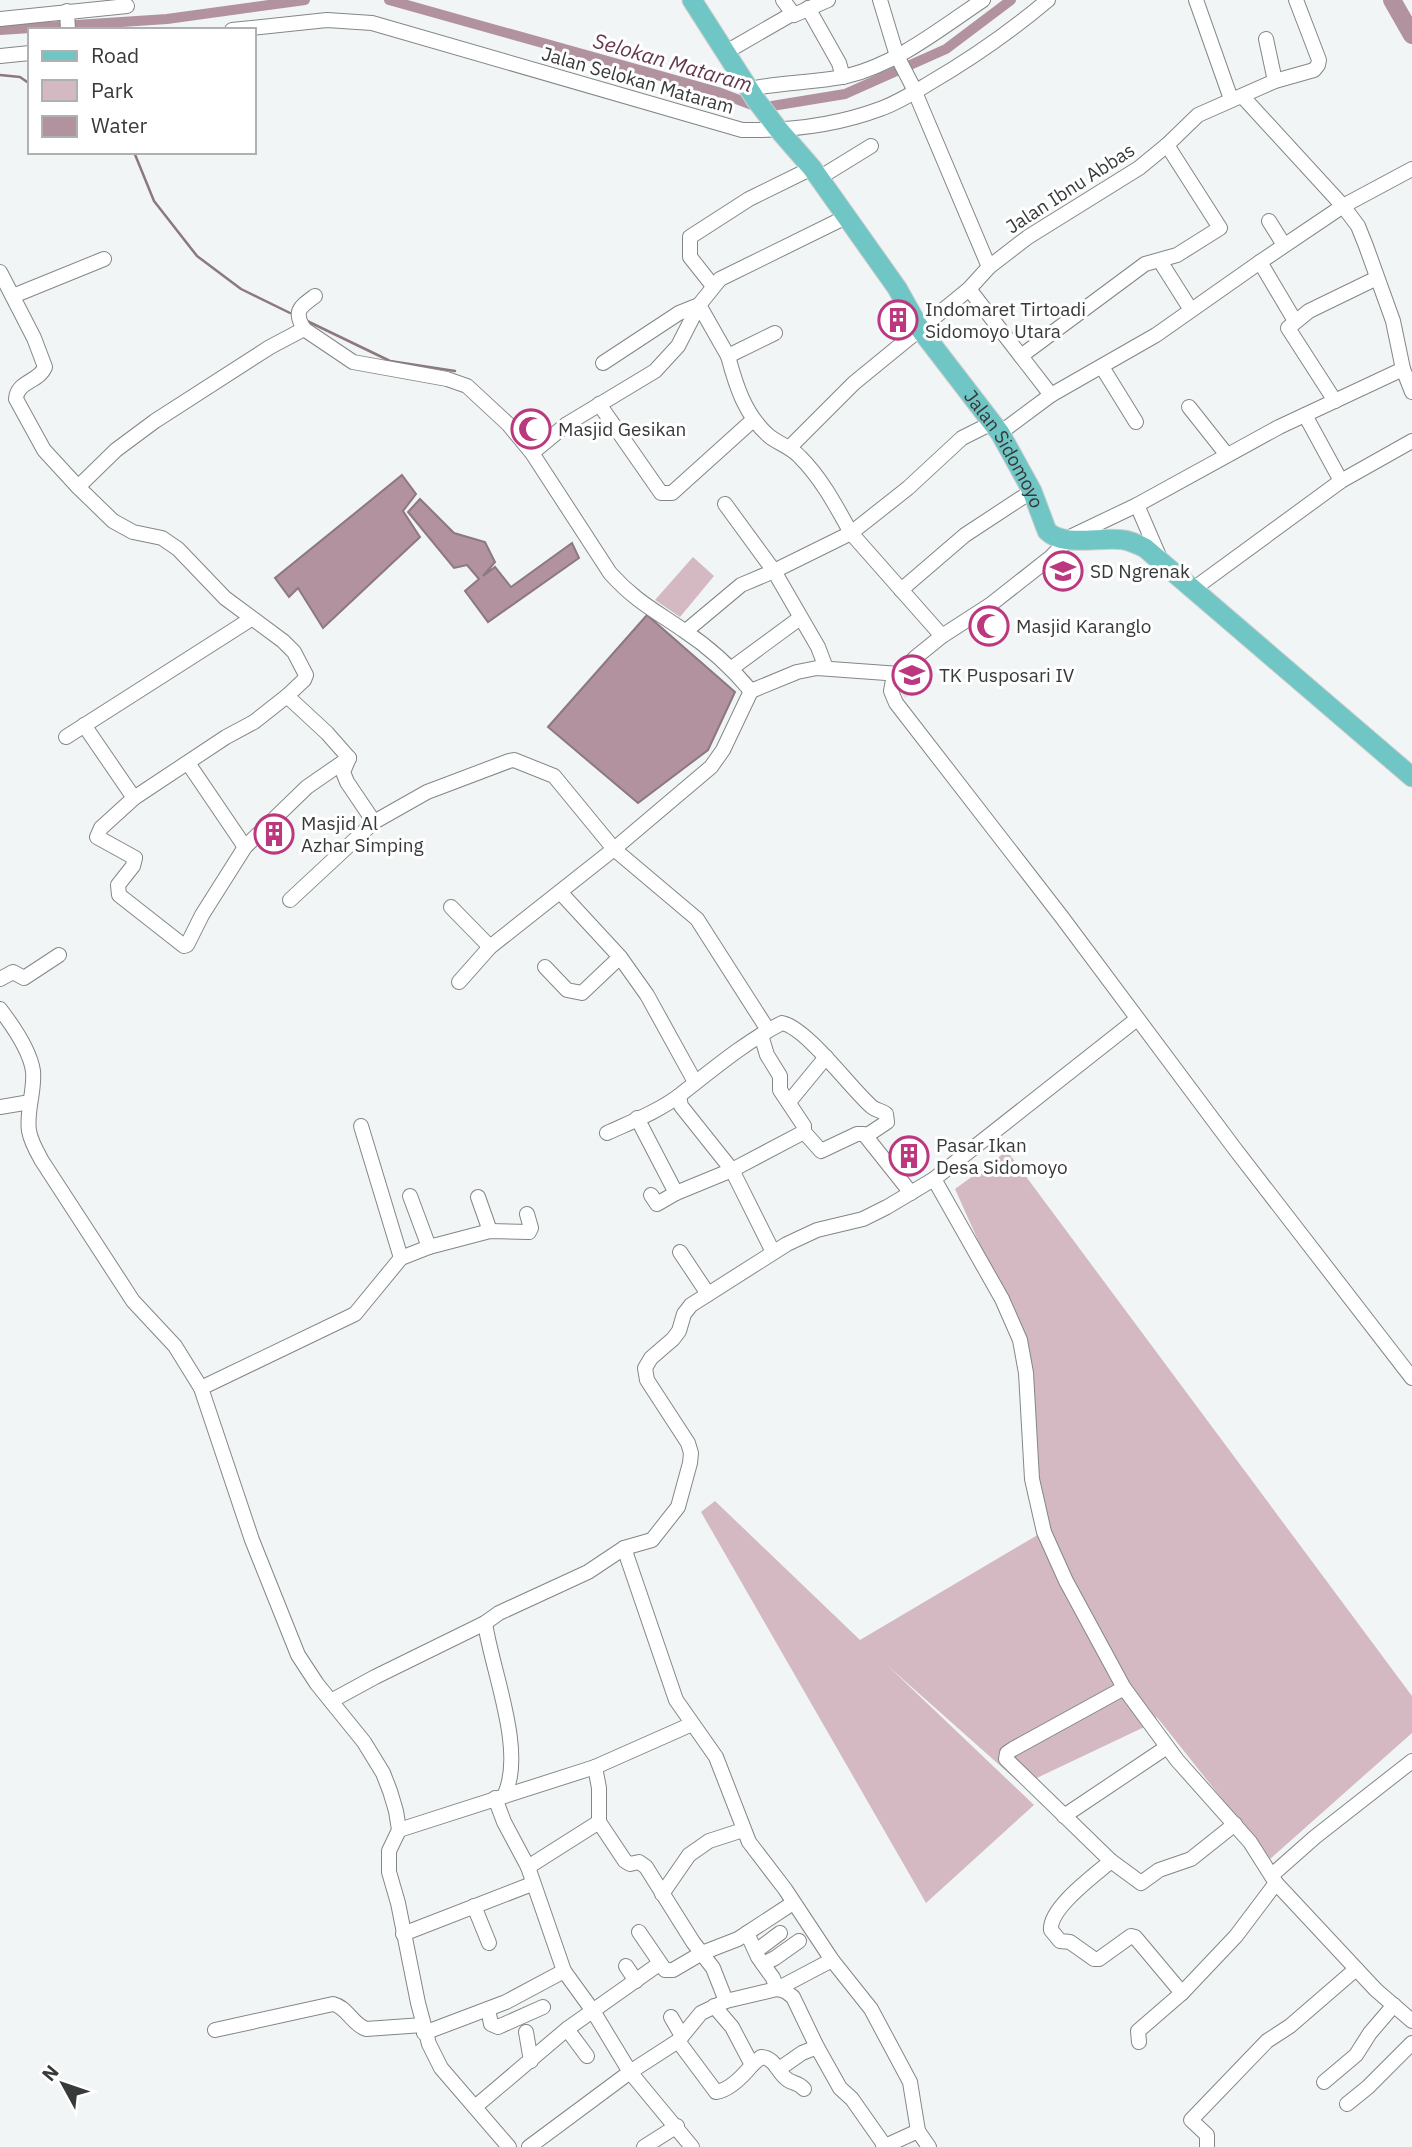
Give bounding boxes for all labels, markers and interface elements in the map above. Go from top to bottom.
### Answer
water label: Selokan Mataram [590,26,756,98]
legend [28,28,256,154]
text: Road [91,41,139,69]
street label: Jalan Selokan Mataram [539,41,737,119]
text: Park [91,76,134,104]
text: Water [91,111,148,139]
street label: Jalan Ibnu Abbas [1001,137,1139,239]
place label: Indomaret Tirtoadi Sidomoyo Utara [925,297,1086,343]
building icon: Indomaret Tirtoadi Sidomoyo Utara [877,299,919,341]
street label: Jalan Sidomoyo [959,385,1049,511]
mosque icon: Masjid Gesikan [510,408,552,450]
place label: Masjid Gesikan [558,417,686,441]
school or university icon: SD Ngrenak [1042,550,1084,592]
place label: SD Ngrenak [1090,559,1190,583]
mosque icon: Masjid Karanglo [968,605,1010,647]
place label: Masjid Karanglo [1016,614,1151,638]
school or university icon: TK Pusposari IV [891,654,933,696]
place label: TK Pusposari IV [939,663,1075,687]
place label: Masjid Al Azhar Simping [301,811,424,857]
building icon: Masjid Al Azhar Simping [253,813,295,855]
place label: Pasar Ikan Desa Sidomoyo [936,1133,1068,1179]
building icon: Pasar Ikan Desa Sidomoyo [888,1135,930,1177]
north arrow [28,2049,98,2119]
text: N [36,2060,64,2086]

